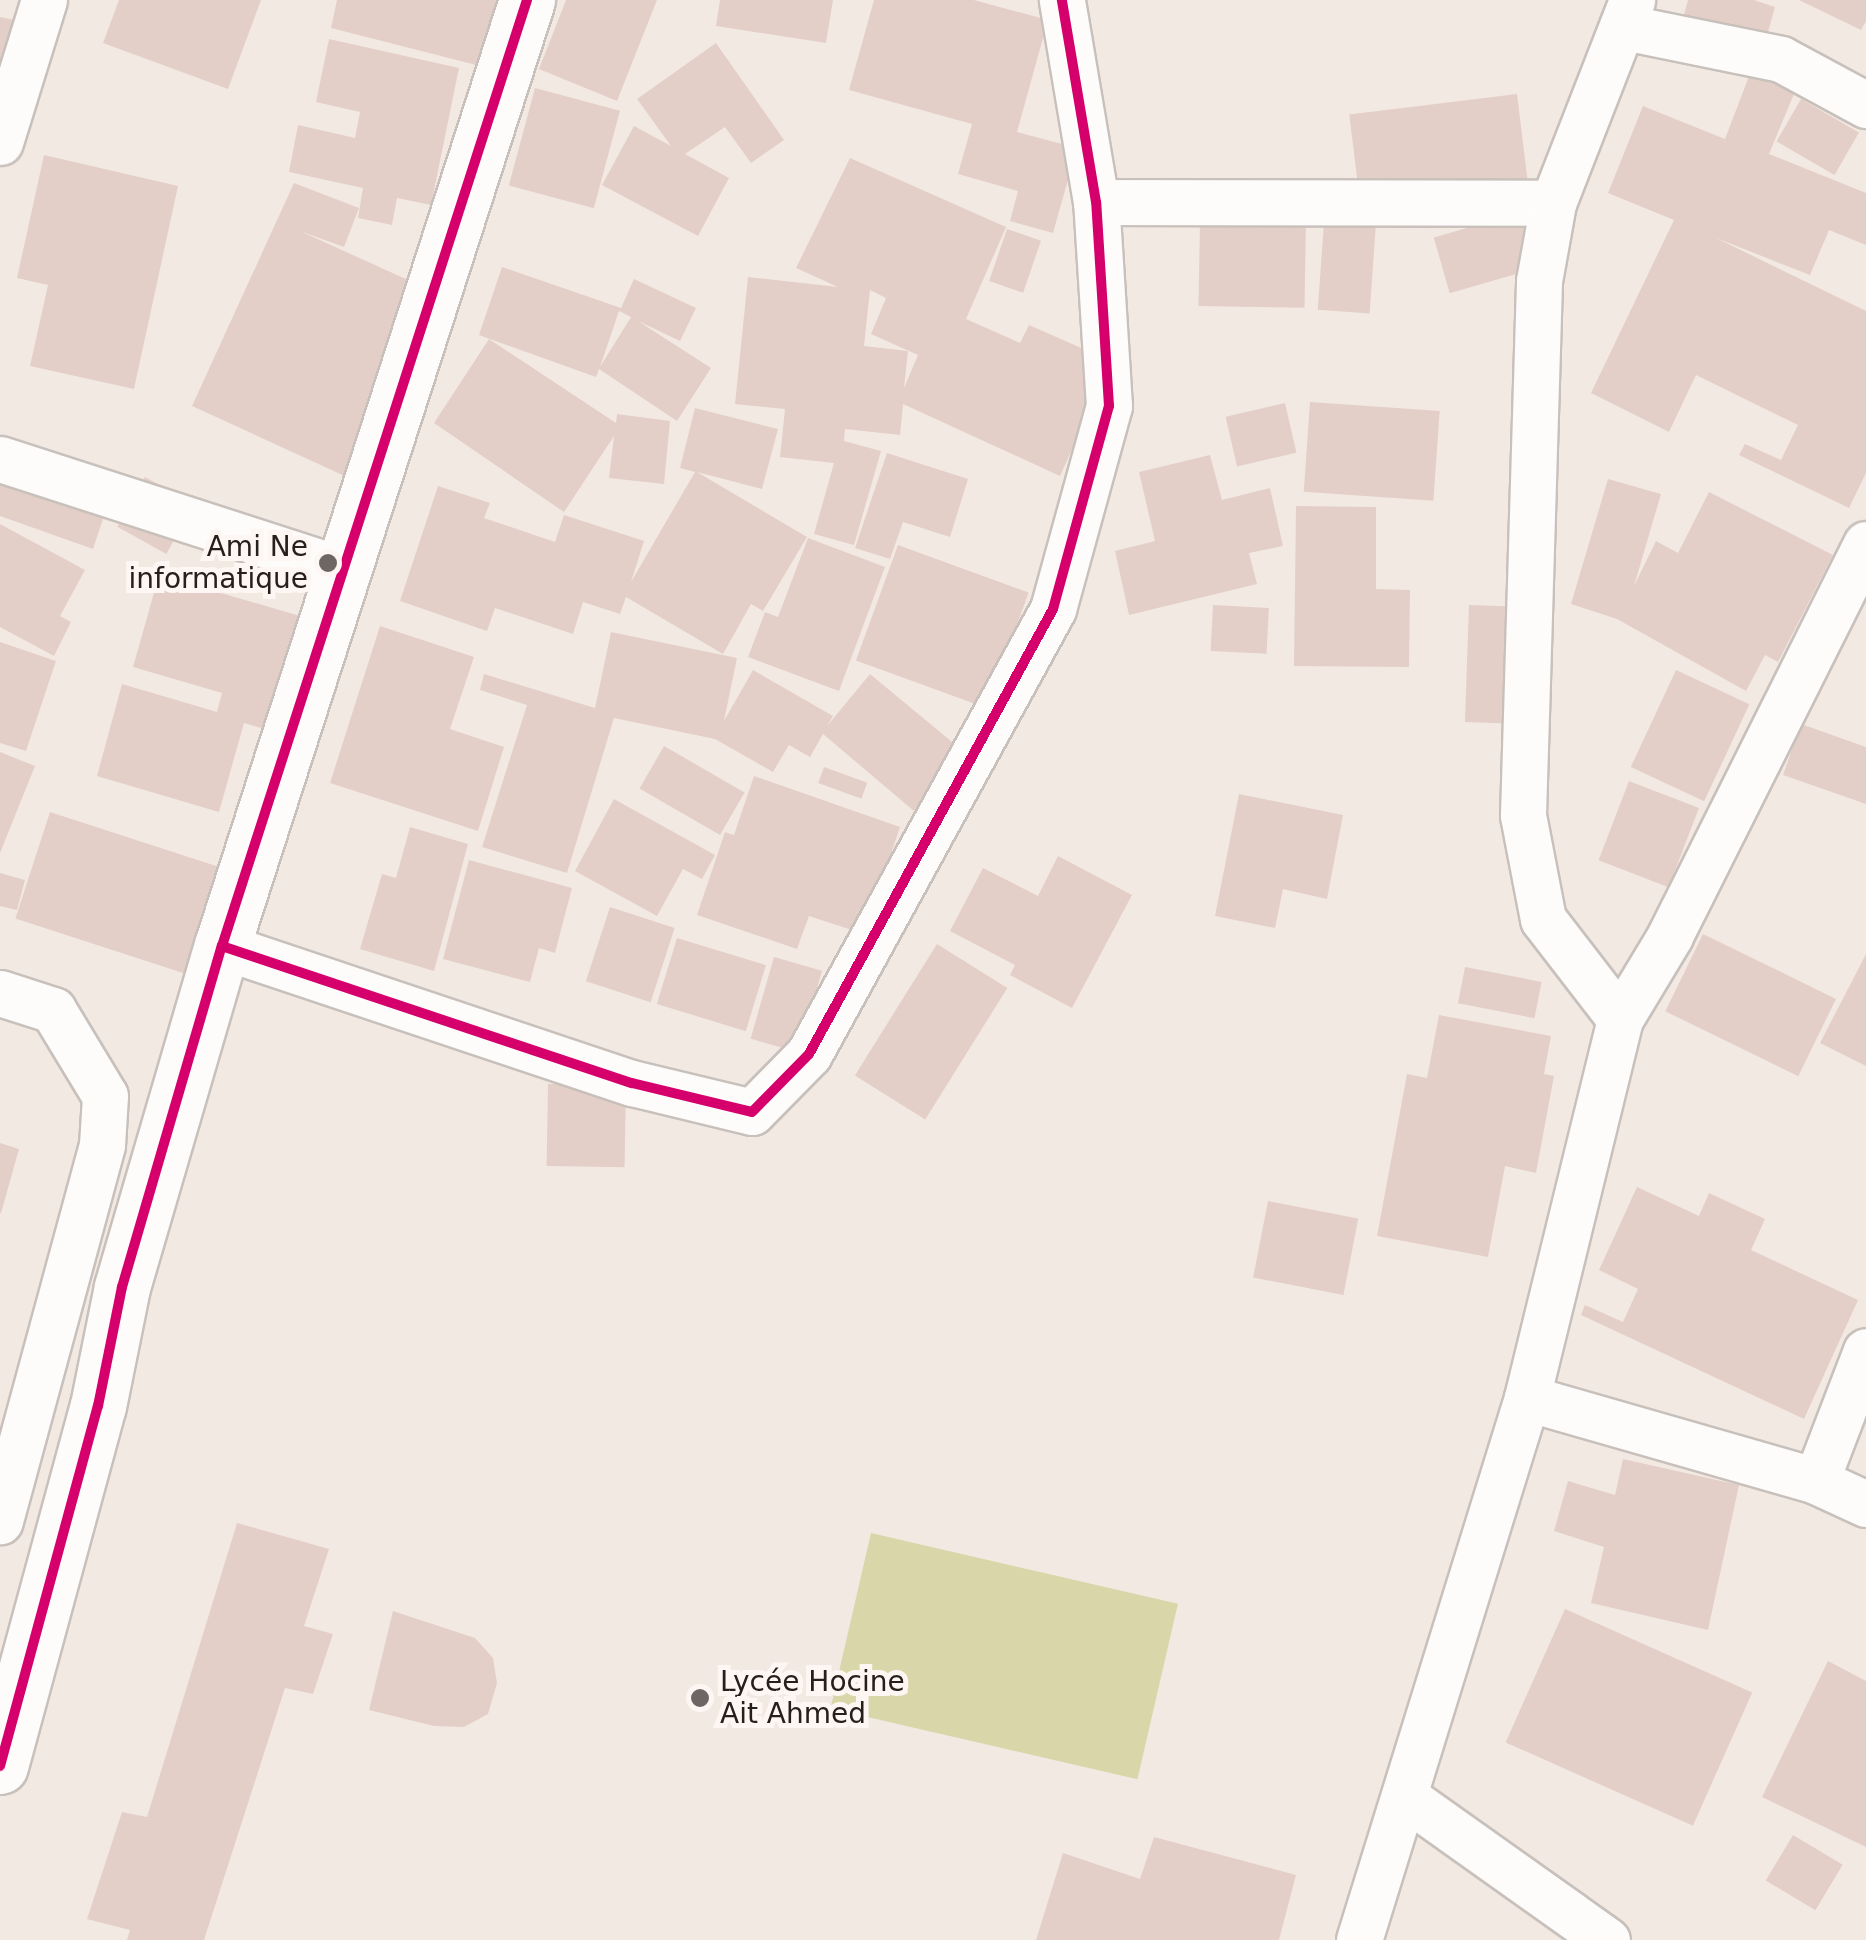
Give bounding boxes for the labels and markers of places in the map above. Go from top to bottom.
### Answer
place label: Ami Ne informatique [129,530,308,596]
marker: Ami Ne informatique [317,552,339,574]
place label: Lycée Hocine Ait Ahmed [720,1665,905,1731]
marker: Lycée Hocine Ait Ahmed [689,1687,711,1709]

